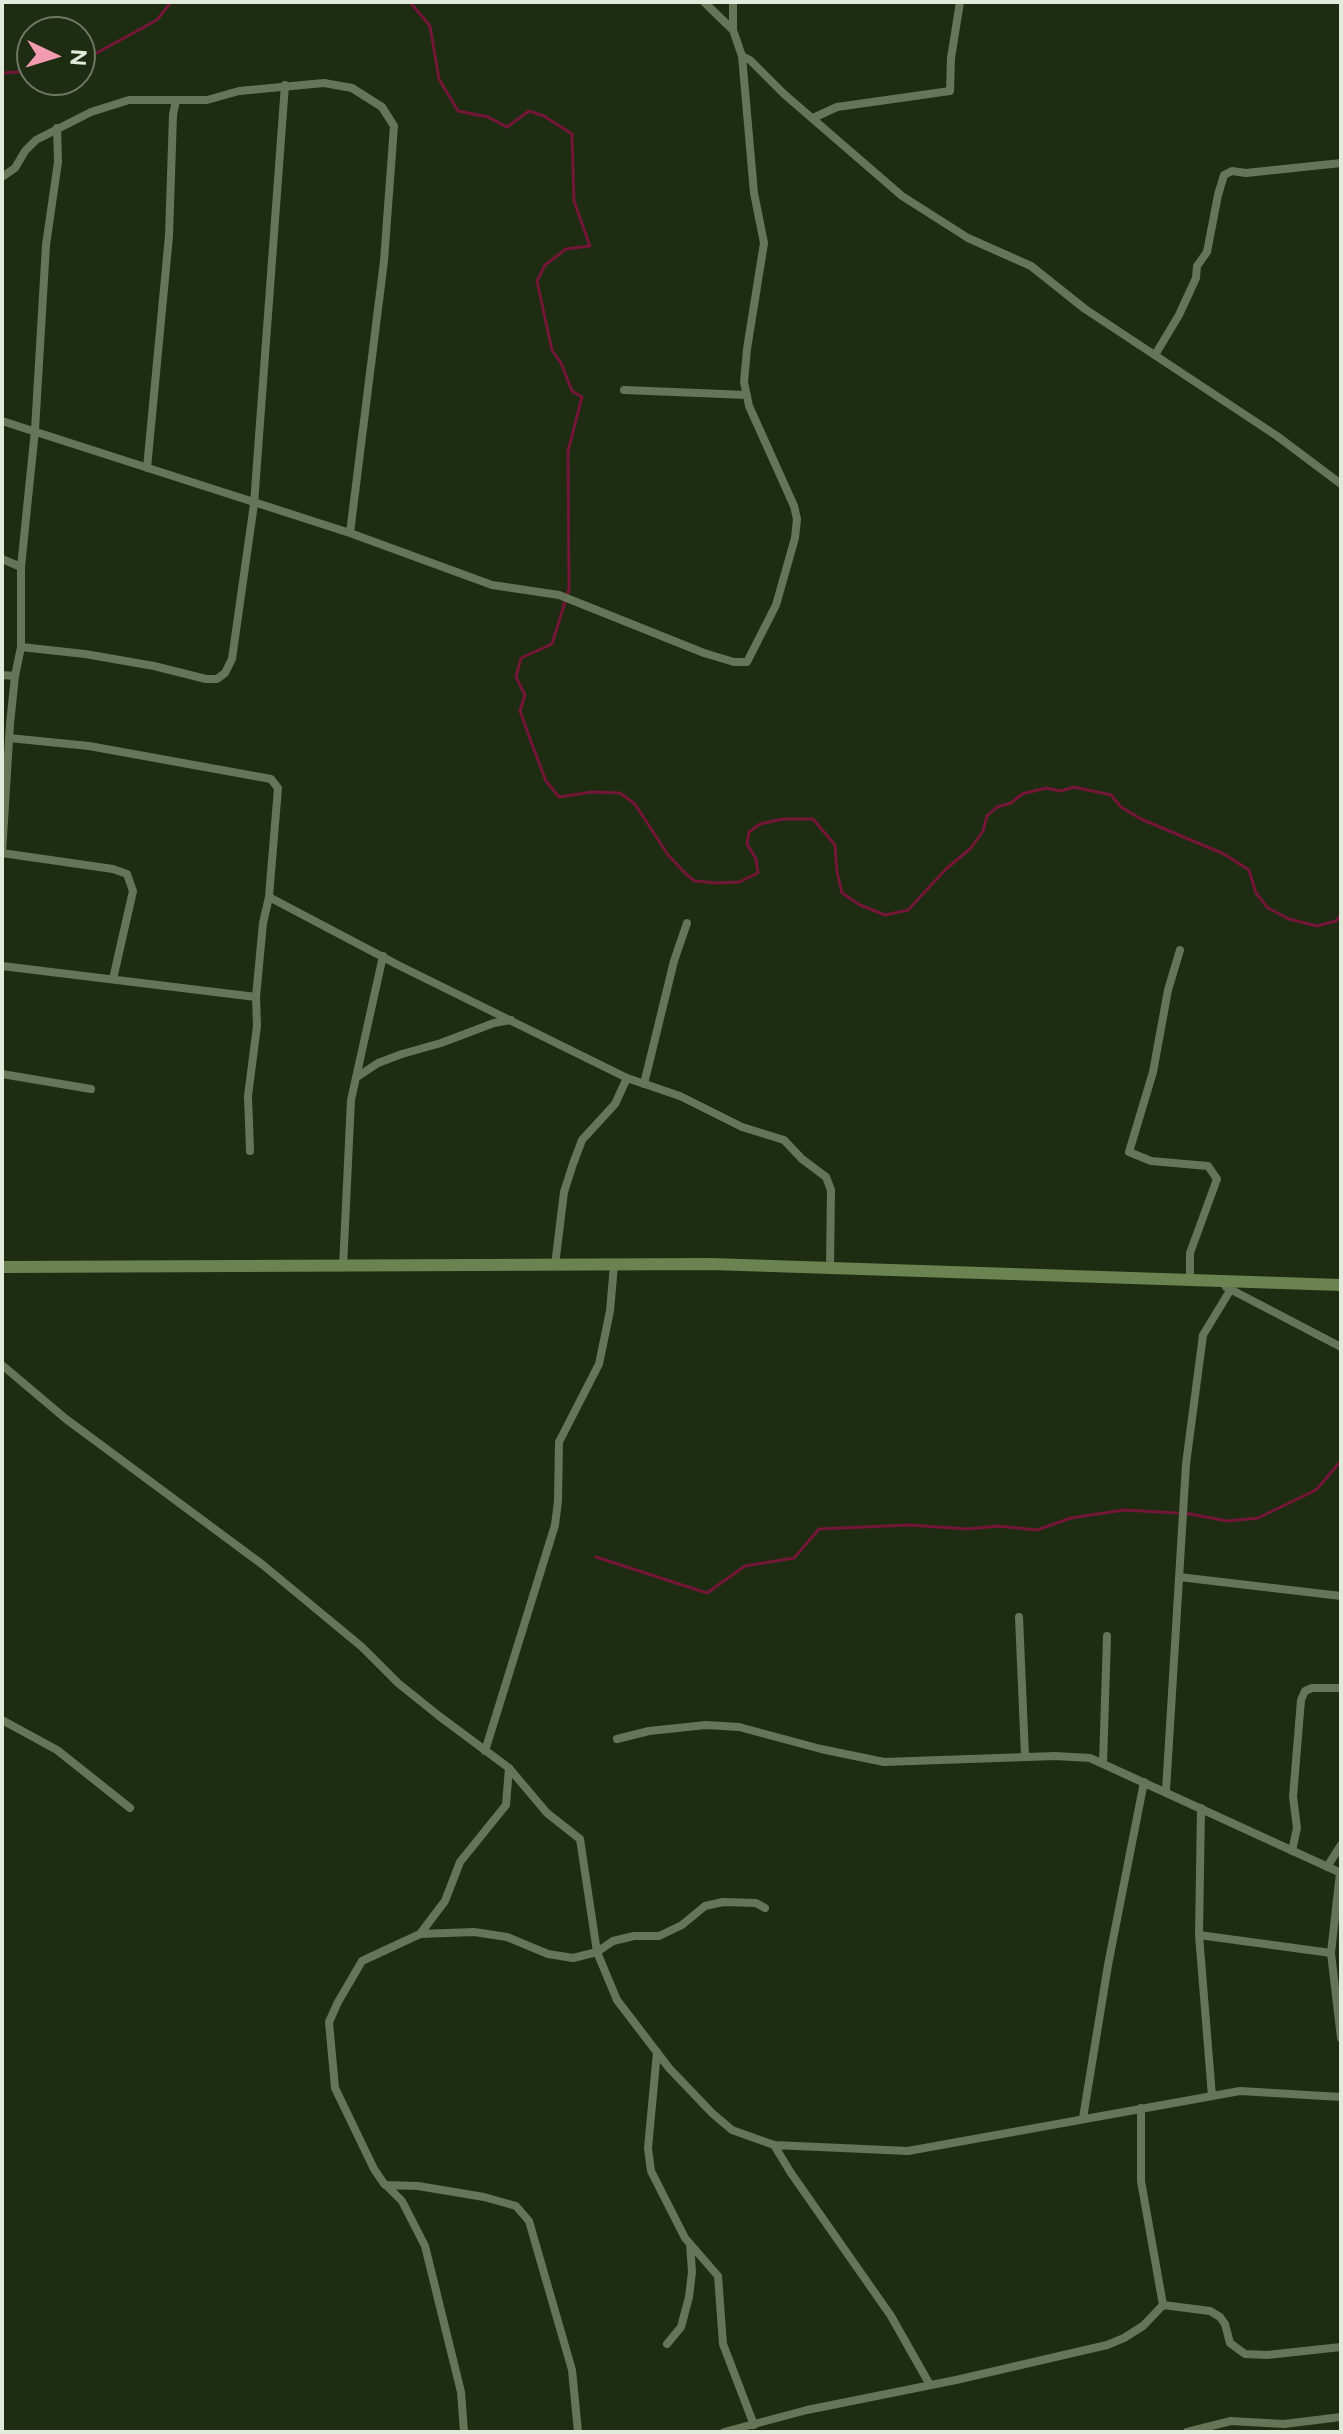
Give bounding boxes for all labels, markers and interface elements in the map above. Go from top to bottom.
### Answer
north arrow [16,16,96,96]
text: N [64,48,93,67]

